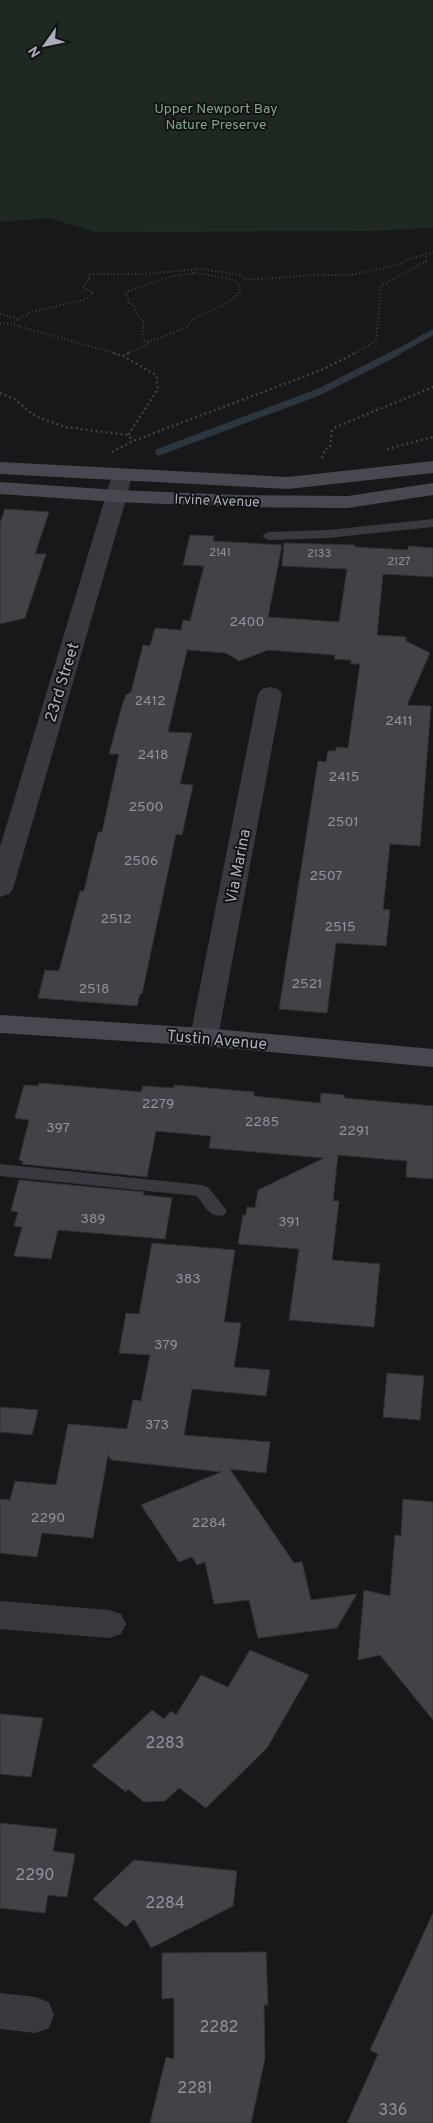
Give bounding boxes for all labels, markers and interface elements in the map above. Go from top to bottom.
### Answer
north arrow [20,20,70,70]
text: N [25,42,45,60]
park label: Upper Newport Bay Nature Preserve [154,101,278,134]
street label: Irvine Avenue [174,492,260,511]
house number: 2141 [209,546,231,560]
house number: 2133 [307,547,331,561]
house number: 2127 [387,555,411,569]
house number: 2400 [230,614,265,631]
street label: 23rd Street [41,640,84,725]
house number: 2412 [135,693,165,710]
house number: 2411 [385,713,413,730]
house number: 2418 [138,747,168,764]
house number: 2415 [328,769,360,786]
house number: 2500 [128,799,164,816]
house number: 2501 [327,814,359,831]
street label: Via Marina [222,827,256,905]
house number: 2506 [124,853,158,870]
house number: 2507 [309,868,343,885]
house number: 2512 [100,911,132,928]
house number: 2515 [324,919,356,936]
house number: 2521 [292,976,322,993]
house number: 2518 [78,981,110,998]
street label: Tustin Avenue [166,1027,268,1055]
house number: 2279 [142,1096,174,1113]
house number: 2285 [245,1114,279,1131]
house number: 397 [46,1120,70,1137]
house number: 2291 [339,1123,369,1140]
house number: 389 [80,1211,106,1228]
house number: 391 [278,1214,300,1231]
house number: 383 [175,1271,201,1288]
house number: 379 [154,1337,178,1354]
house number: 373 [145,1417,169,1434]
house number: 2290 [31,1510,65,1527]
house number: 2284 [192,1515,226,1532]
house number: 2283 [146,1734,185,1754]
house number: 2290 [15,1866,55,1886]
house number: 2284 [145,1894,185,1914]
house number: 2282 [200,2018,238,2038]
house number: 2281 [177,2079,213,2099]
house number: 336 [379,2101,407,2121]

